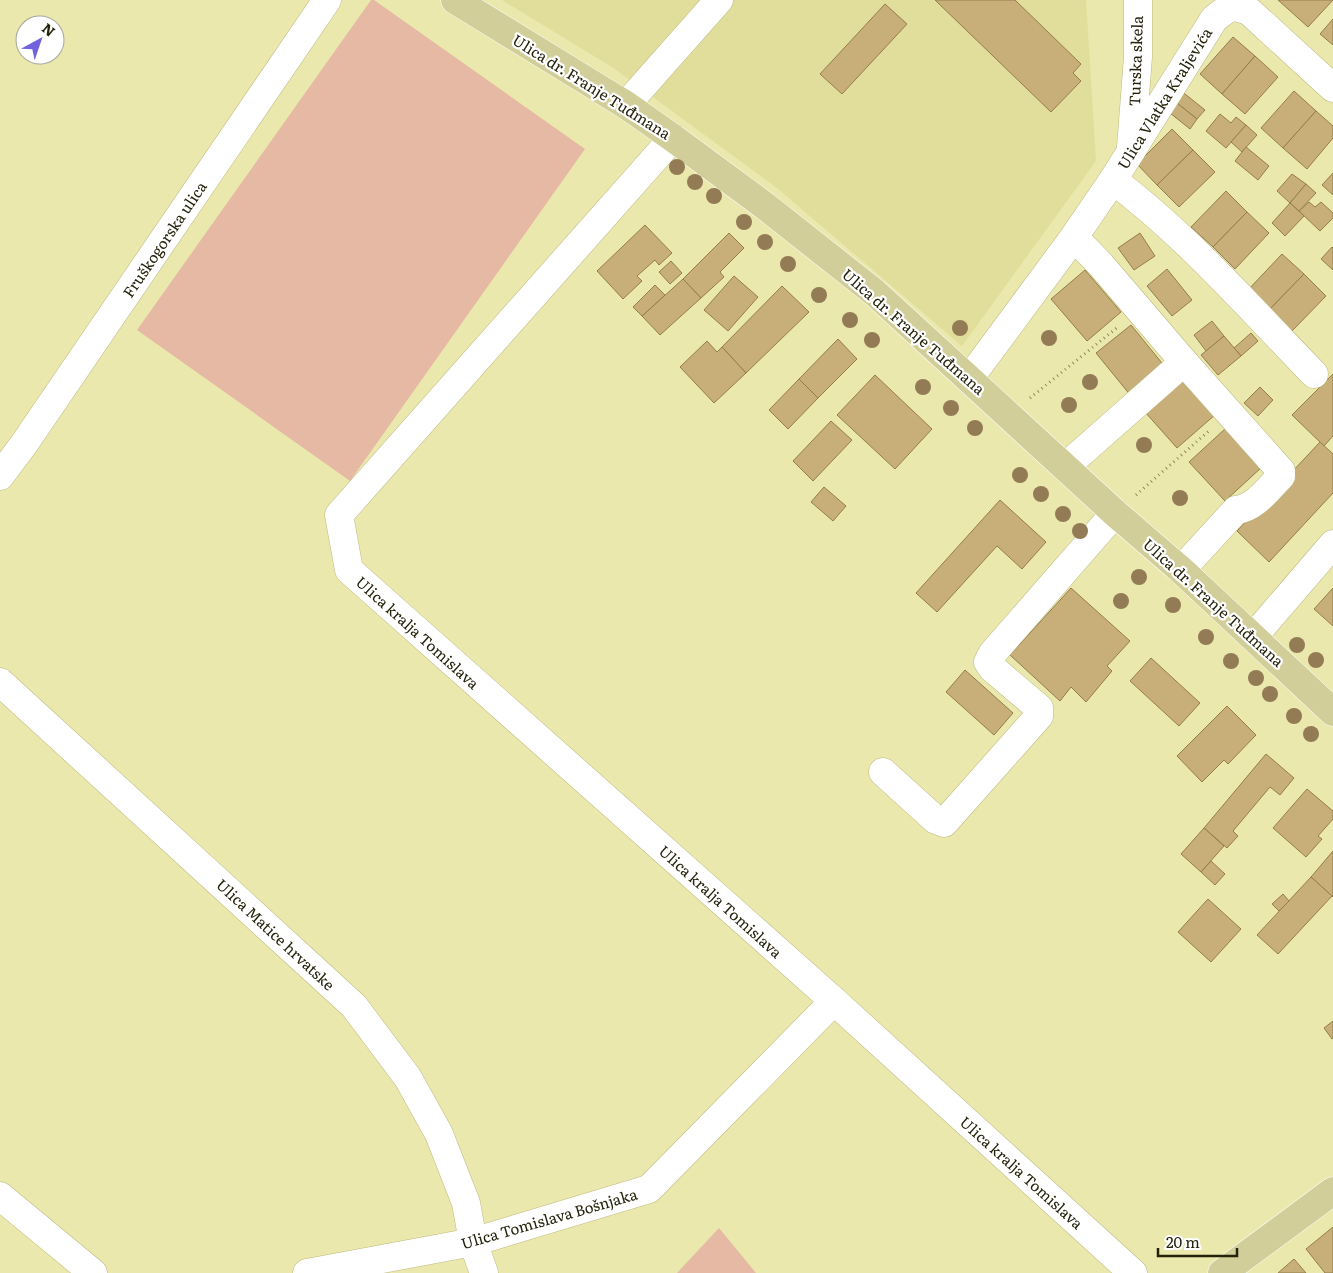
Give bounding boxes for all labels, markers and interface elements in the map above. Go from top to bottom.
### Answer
street label: Turska skela [1122,14,1148,107]
north arrow [15,15,65,65]
text: N [38,18,60,41]
street label: Ulica Vlatka Kraljevića [1111,22,1218,173]
street label: Ulica dr. Franje Tuđmana [508,28,676,145]
street label: Fruškogorska ulica [116,175,212,302]
street label: Ulica dr. Franje Tuđmana [837,262,991,400]
street label: Ulica dr. Franje Tuđmana [1138,532,1290,672]
street label: Ulica kralja Tomislava [351,570,486,694]
street label: Ulica kralja Tomislava [654,839,789,963]
street label: Ulica Matice hrvatske [212,873,341,995]
street label: Ulica kralja Tomislava [955,1110,1090,1234]
street label: Ulica Tomislava Bošnjaka [458,1182,641,1254]
scale bar [1158,1226,1237,1258]
text: 20 m [1166,1230,1200,1253]

